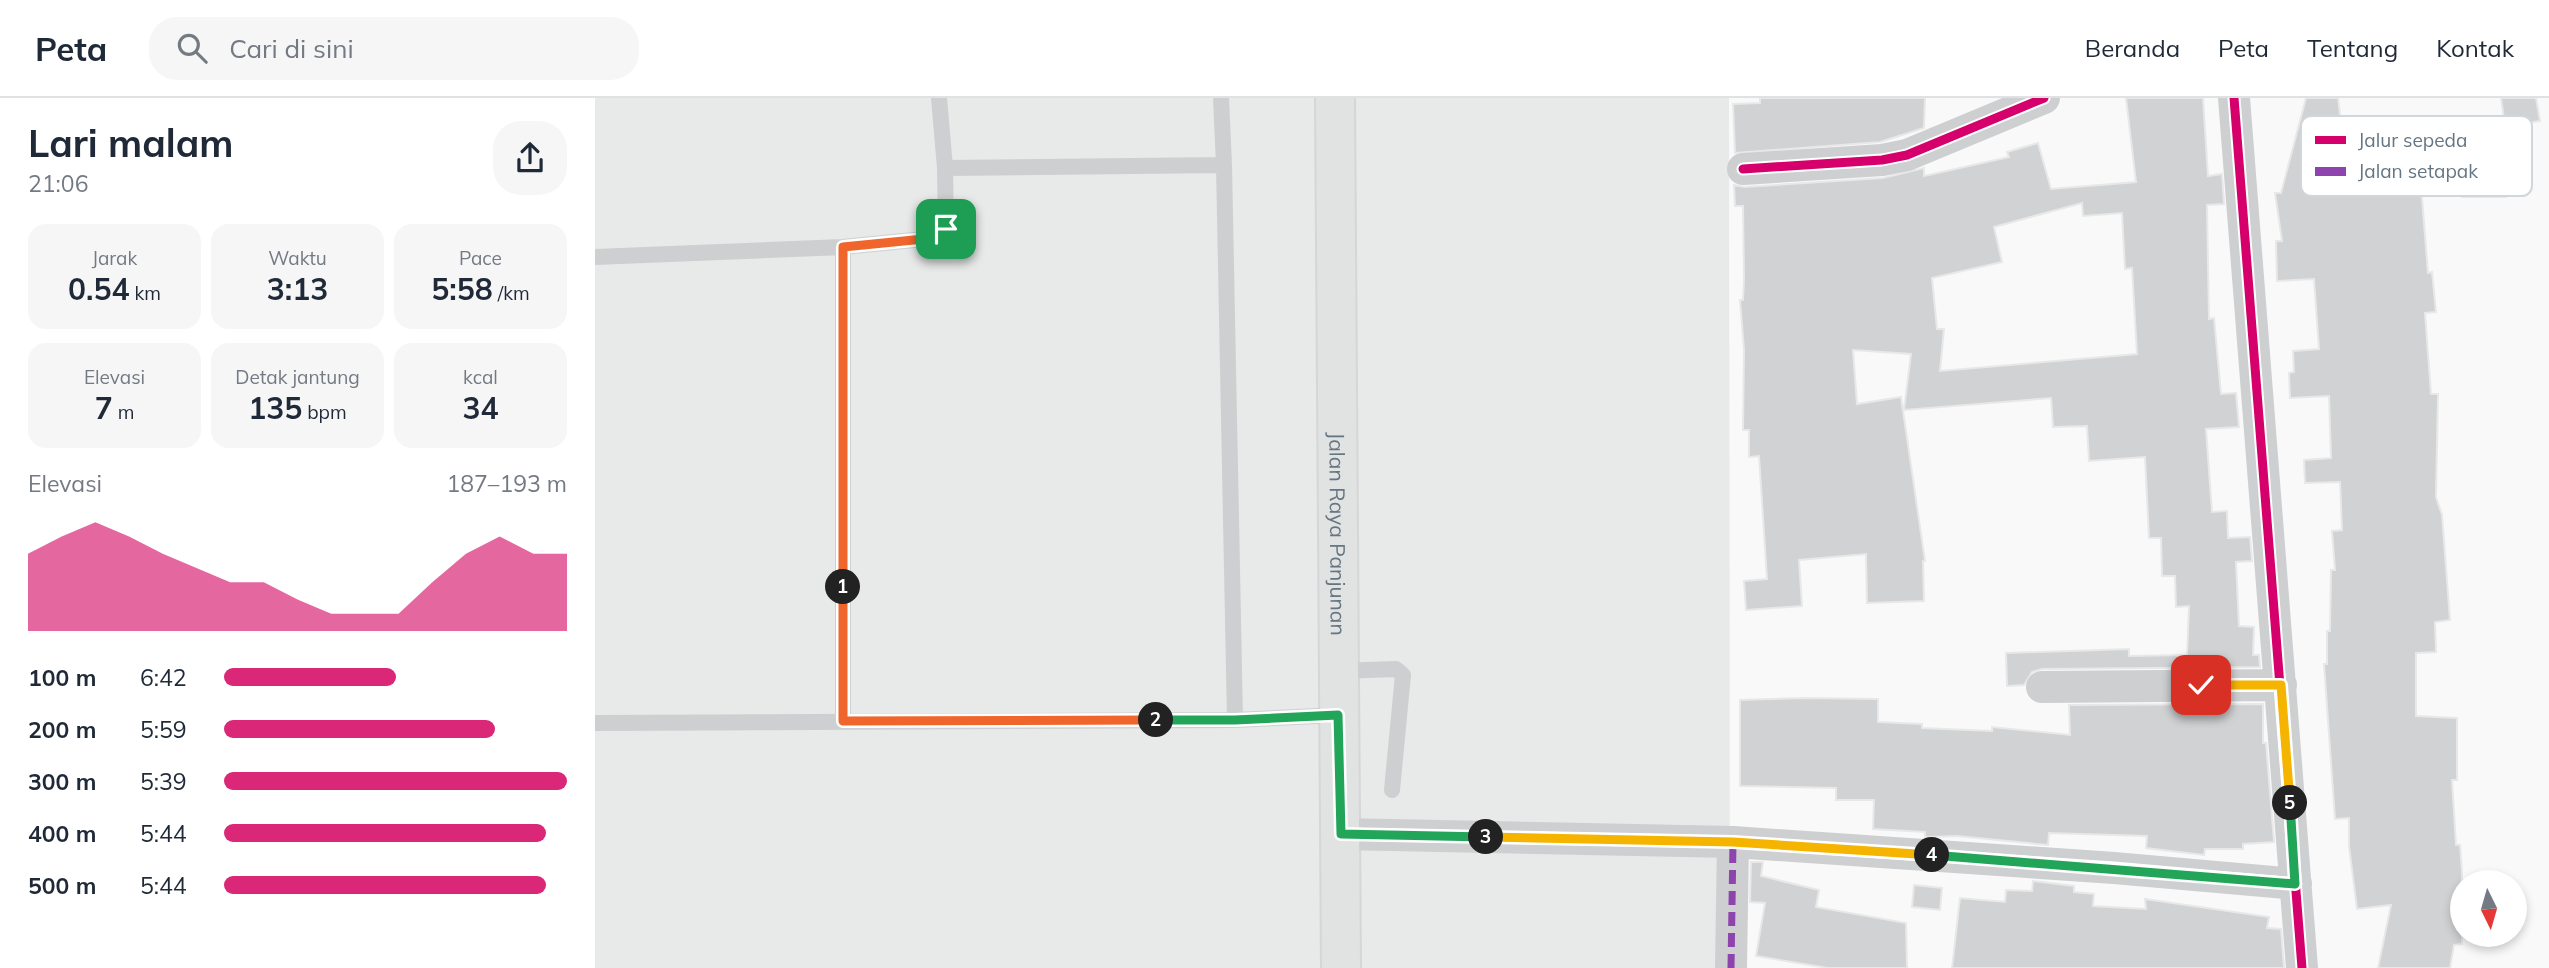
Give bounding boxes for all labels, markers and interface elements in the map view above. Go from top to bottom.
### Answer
search box [149,17,639,80]
text: Peta [35,28,107,69]
icon: search [173,29,211,67]
text: Cari di sini [229,32,354,65]
text: Beranda [2085,33,2180,63]
text: Peta [2218,33,2269,63]
text: Tentang [2307,33,2398,63]
text: Kontak [2436,33,2514,63]
legend [2301,116,2532,196]
text: Lari malam [28,119,233,167]
button: share [493,121,567,195]
text: Jalur sepeda [2358,128,2467,152]
text: Jalan setapak [2358,159,2478,183]
text: 21:06 [28,169,88,198]
pin [916,199,976,259]
icon: arrive [927,210,965,248]
text: Jarak [92,246,137,270]
text: Waktu [268,246,327,270]
text: Pace [459,246,502,270]
text: 0.54 [68,270,130,308]
text: 3:13 [267,270,328,308]
text: 5:58 [431,270,493,308]
text: km [130,281,161,305]
text: /km [493,281,530,305]
text: Elevasi [84,365,145,389]
text: Detak jantung [235,365,360,389]
text: kcal [463,365,498,389]
text: 7 [95,389,113,427]
text: 135 [248,389,302,427]
text: 34 [463,389,499,427]
text: m [113,400,134,424]
text: bpm [302,400,347,424]
street label: Jalan Raya Panjunan [1324,432,1352,636]
text: Elevasi [28,469,102,498]
text: 187–193 m [446,469,567,498]
pin: 1 [825,570,861,604]
text: 1 [837,574,848,598]
pin [2171,655,2231,715]
text: 100 m [28,663,96,692]
text: 6:42 [140,663,187,692]
icon: check [2182,666,2220,704]
pin: 2 [1139,702,1173,738]
text: 2 [1150,707,1161,731]
text: 200 m [28,715,96,744]
text: 5:59 [140,715,187,744]
text: 300 m [28,767,96,796]
text: 5:39 [140,767,187,796]
pin: 5 [2273,786,2307,820]
text: 5 [2284,790,2295,814]
text: 400 m [28,819,96,848]
text: 5:44 [140,819,187,848]
pin: 3 [1469,820,1503,854]
text: 3 [1480,824,1491,848]
pin: 4 [1915,838,1949,872]
text: 4 [1926,842,1937,866]
north arrow [2450,870,2527,947]
map controls [2450,870,2527,947]
text: 500 m [28,871,96,900]
text: 5:44 [140,871,187,900]

